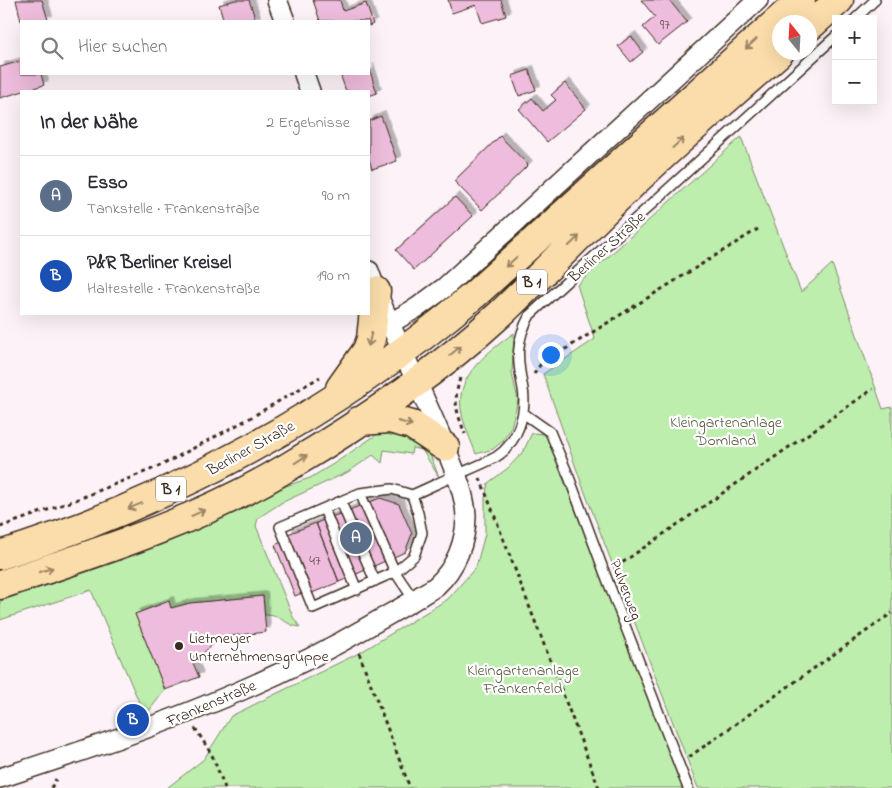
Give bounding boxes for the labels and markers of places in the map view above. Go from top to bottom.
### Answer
pin: A [340,519,372,557]
place label: Lietmeyer Unternehmensgruppe [189,627,329,669]
marker: Lietmeyer Unternehmensgruppe [173,640,185,652]
pin: B [117,701,149,739]

